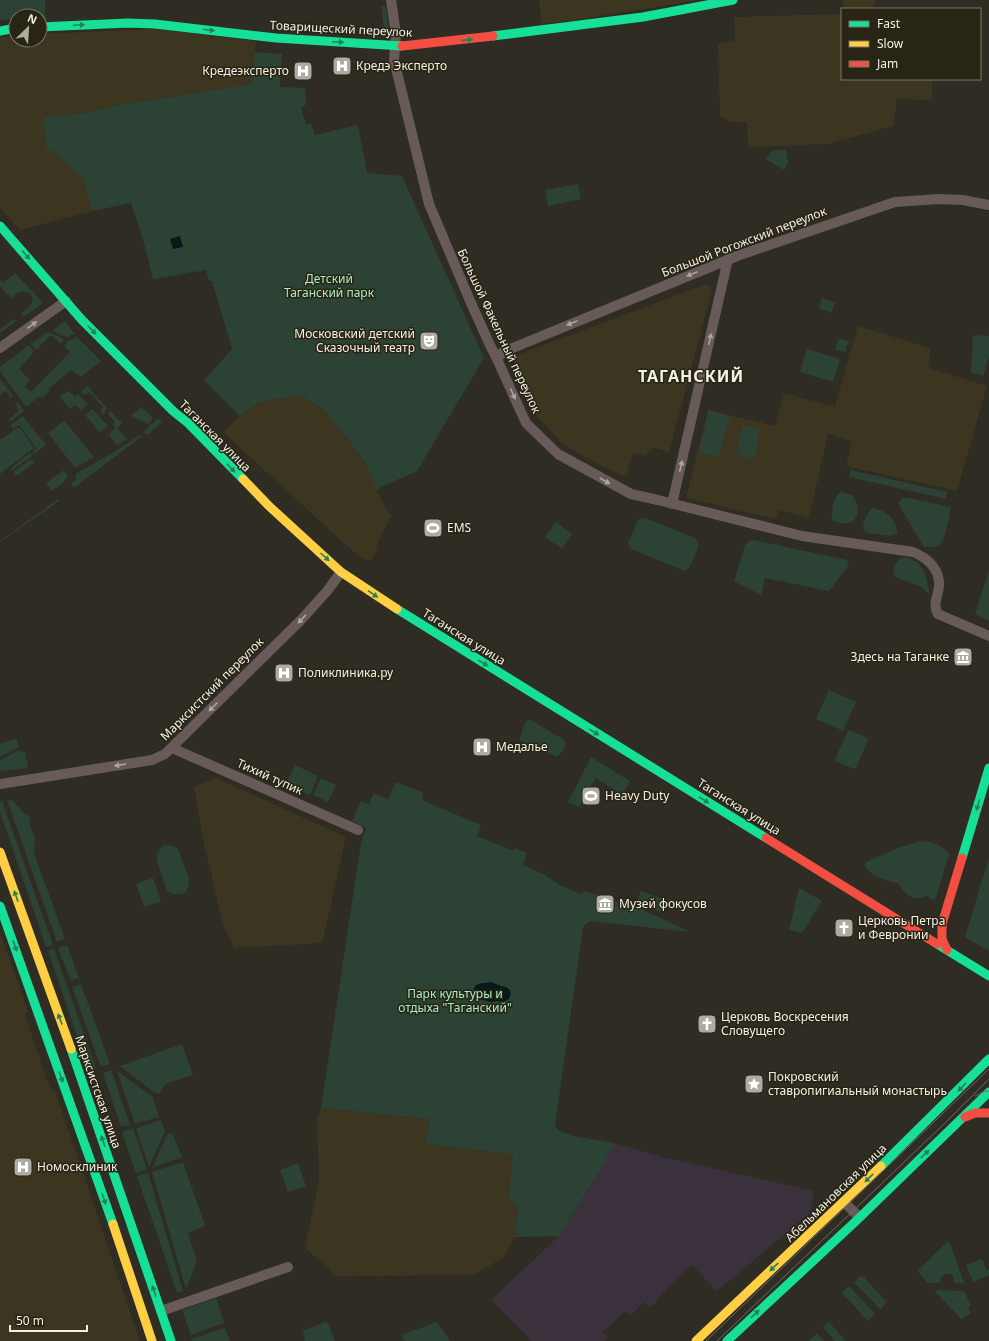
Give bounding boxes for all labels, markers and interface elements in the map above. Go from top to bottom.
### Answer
north arrow [8,8,48,48]
legend [841,8,981,80]
text: N [25,10,40,27]
text: Fast [877,15,901,32]
street label: Товарищеский переулок [269,16,413,41]
one-way arrow [73,22,85,29]
one-way arrow [203,27,215,33]
text: Slow [877,35,904,52]
one-way arrow [461,37,474,43]
one-way arrow [332,38,344,45]
hospital icon: Кредэ Эксперто [331,55,353,77]
text: Jam [876,55,898,72]
place label: Кредэ Эксперто [356,57,447,74]
hospital icon: Кредеэксперто [292,60,314,82]
place label: Кредеэксперто [202,62,289,79]
street label: Большой Рогожский переулок [659,202,829,281]
street label: Большой Факельный переулок [454,246,545,416]
one-way arrow [22,249,31,260]
park label: Детский Таганский парк [284,270,375,301]
one-way arrow [686,271,697,277]
one-way arrow [27,321,37,329]
one-way arrow [565,321,577,327]
one-way arrow [88,325,97,335]
place label: Московский детский Сказочный театр [294,325,415,356]
theatre icon: Московский детский Сказочный театр [418,330,440,352]
one-way arrow [707,333,713,345]
district label: ТАГАНСКИЙ [638,365,744,387]
one-way arrow [510,389,516,400]
street label: Таганская улица [176,396,255,475]
one-way arrow [678,460,684,472]
one-way arrow [226,463,236,473]
one-way arrow [599,477,611,484]
sports icon: EMS [422,517,444,539]
place label: EMS [447,519,472,536]
one-way arrow [320,552,330,562]
one-way arrow [368,590,378,598]
street label: Таганская улица [419,604,509,669]
one-way arrow [297,614,307,624]
street label: Марксистский переулок [156,633,267,744]
museum icon: Здесь на Таганке [952,646,974,668]
place label: Здесь на Таганке [851,648,949,665]
one-way arrow [477,660,489,667]
hospital icon: Поликлиника.ру [273,662,295,684]
place label: Поликлиника.ру [298,664,394,681]
one-way arrow [208,702,218,712]
one-way arrow [588,728,600,735]
hospital icon: Медалье [471,736,493,758]
place label: Медалье [496,738,548,755]
street label: Тихий тупик [234,754,307,799]
one-way arrow [114,762,127,768]
street label: Таганская улица [694,774,784,839]
sports icon: Heavy Duty [580,785,602,807]
place label: Heavy Duty [605,787,670,804]
one-way arrow [699,796,709,804]
one-way arrow [975,799,981,811]
one-way arrow [12,890,18,902]
museum icon: Музей фокусов [594,893,616,915]
place label: Музей фокусов [619,895,707,912]
place label: Церковь Петра и Февронии [858,912,945,943]
church icon: Церковь Петра и Февронии [833,917,855,939]
one-way arrow [12,941,18,953]
park label: Парк культуры и отдыха "Таганский" [398,985,512,1016]
place label: Церковь Воскресения Словущего [721,1008,849,1039]
one-way arrow [56,1012,62,1024]
church icon: Церковь Воскресения Словущего [696,1013,718,1035]
street label: Марксистская улица [71,1033,126,1151]
place label: Покровский ставропигиальный монастырь [768,1068,947,1099]
one-way arrow [58,1071,64,1083]
place icon: Покровский ставропигиальный монастырь [743,1073,765,1095]
one-way arrow [957,1082,967,1092]
one-way arrow [99,1135,105,1147]
street label: Абельмановская улица [781,1140,890,1246]
one-way arrow [920,1149,930,1159]
hospital icon: Номосклиник [12,1156,34,1178]
place label: Номосклиник [37,1158,118,1175]
one-way arrow [864,1173,874,1183]
one-way arrow [101,1194,107,1206]
one-way arrow [769,1263,780,1272]
one-way arrow [151,1284,157,1296]
scale bar [10,1307,87,1333]
one-way arrow [750,1310,760,1319]
text: 50 m [16,1312,44,1329]

